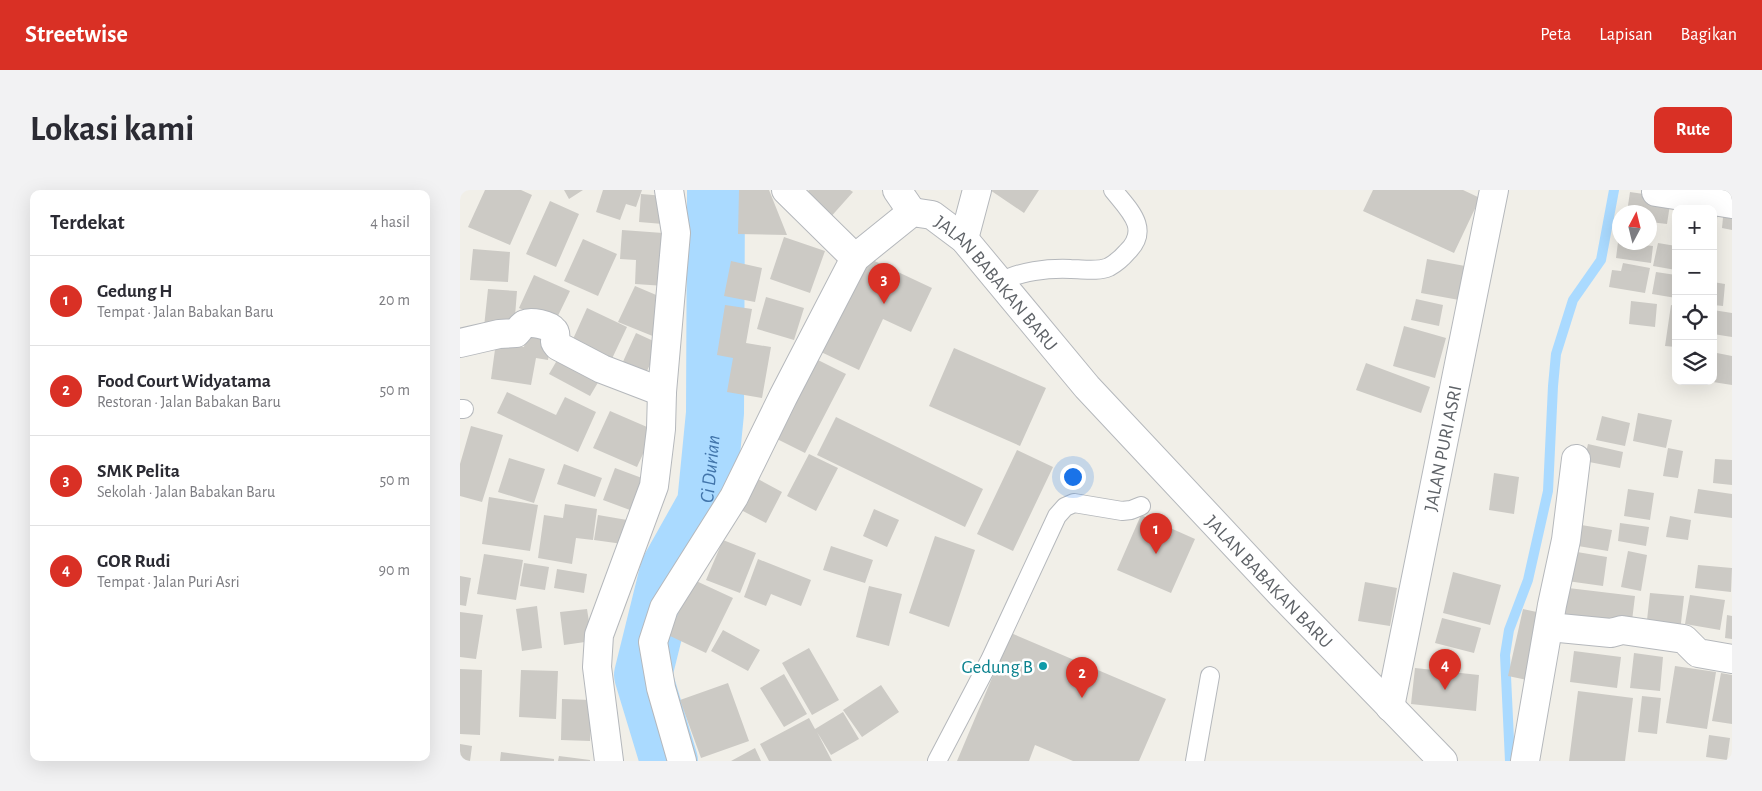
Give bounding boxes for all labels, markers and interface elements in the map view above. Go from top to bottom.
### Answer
text: Streetwise [25,23,128,47]
text: Peta [1540,26,1571,44]
text: Lapisan [1599,26,1653,44]
text: Bagikan [1681,26,1737,44]
button: Rute [1654,107,1732,153]
text: Lokasi kami [30,112,194,147]
north arrow [1612,205,1657,250]
map controls [1672,205,1717,385]
button: + [1672,205,1717,250]
text: Terdekat [50,212,125,233]
street label: JALAN BABAKAN BARU [931,213,1061,355]
text: 4 hasil [370,214,410,230]
button: − [1672,250,1717,295]
pin: 3 [868,263,900,304]
text: Gedung H [97,282,172,301]
text: 1 [63,292,69,308]
text: 20 m [379,292,410,308]
button: locate [1672,295,1717,340]
text: Tempat · Jalan Babakan Baru [97,304,274,320]
button: layers [1672,340,1717,385]
text: Food Court Widyatama [97,372,271,391]
text: 2 [62,382,70,398]
text: 50 m [379,382,410,398]
street label: JALAN PURI ASRI [1422,384,1465,513]
text: Restoran · Jalan Babakan Baru [97,394,281,410]
water label: Ci Durian [697,434,724,504]
text: SMK Pelita [97,462,180,481]
your location [1060,464,1086,490]
text: 3 [63,472,69,488]
text: 50 m [379,472,410,488]
text: Sekolah · Jalan Babakan Baru [97,484,275,500]
street label: JALAN BABAKAN BARU [1201,512,1336,652]
pin: 1 [1140,513,1172,554]
text: GOR Rudi [97,552,170,571]
text: 4 [62,562,70,578]
text: 90 m [379,562,410,578]
text: Tempat · Jalan Puri Asri [97,574,240,590]
pin: 4 [1429,649,1461,690]
pin: 2 [1066,657,1098,698]
place label: Gedung B [961,658,1033,677]
marker: Gedung B [1037,660,1049,672]

